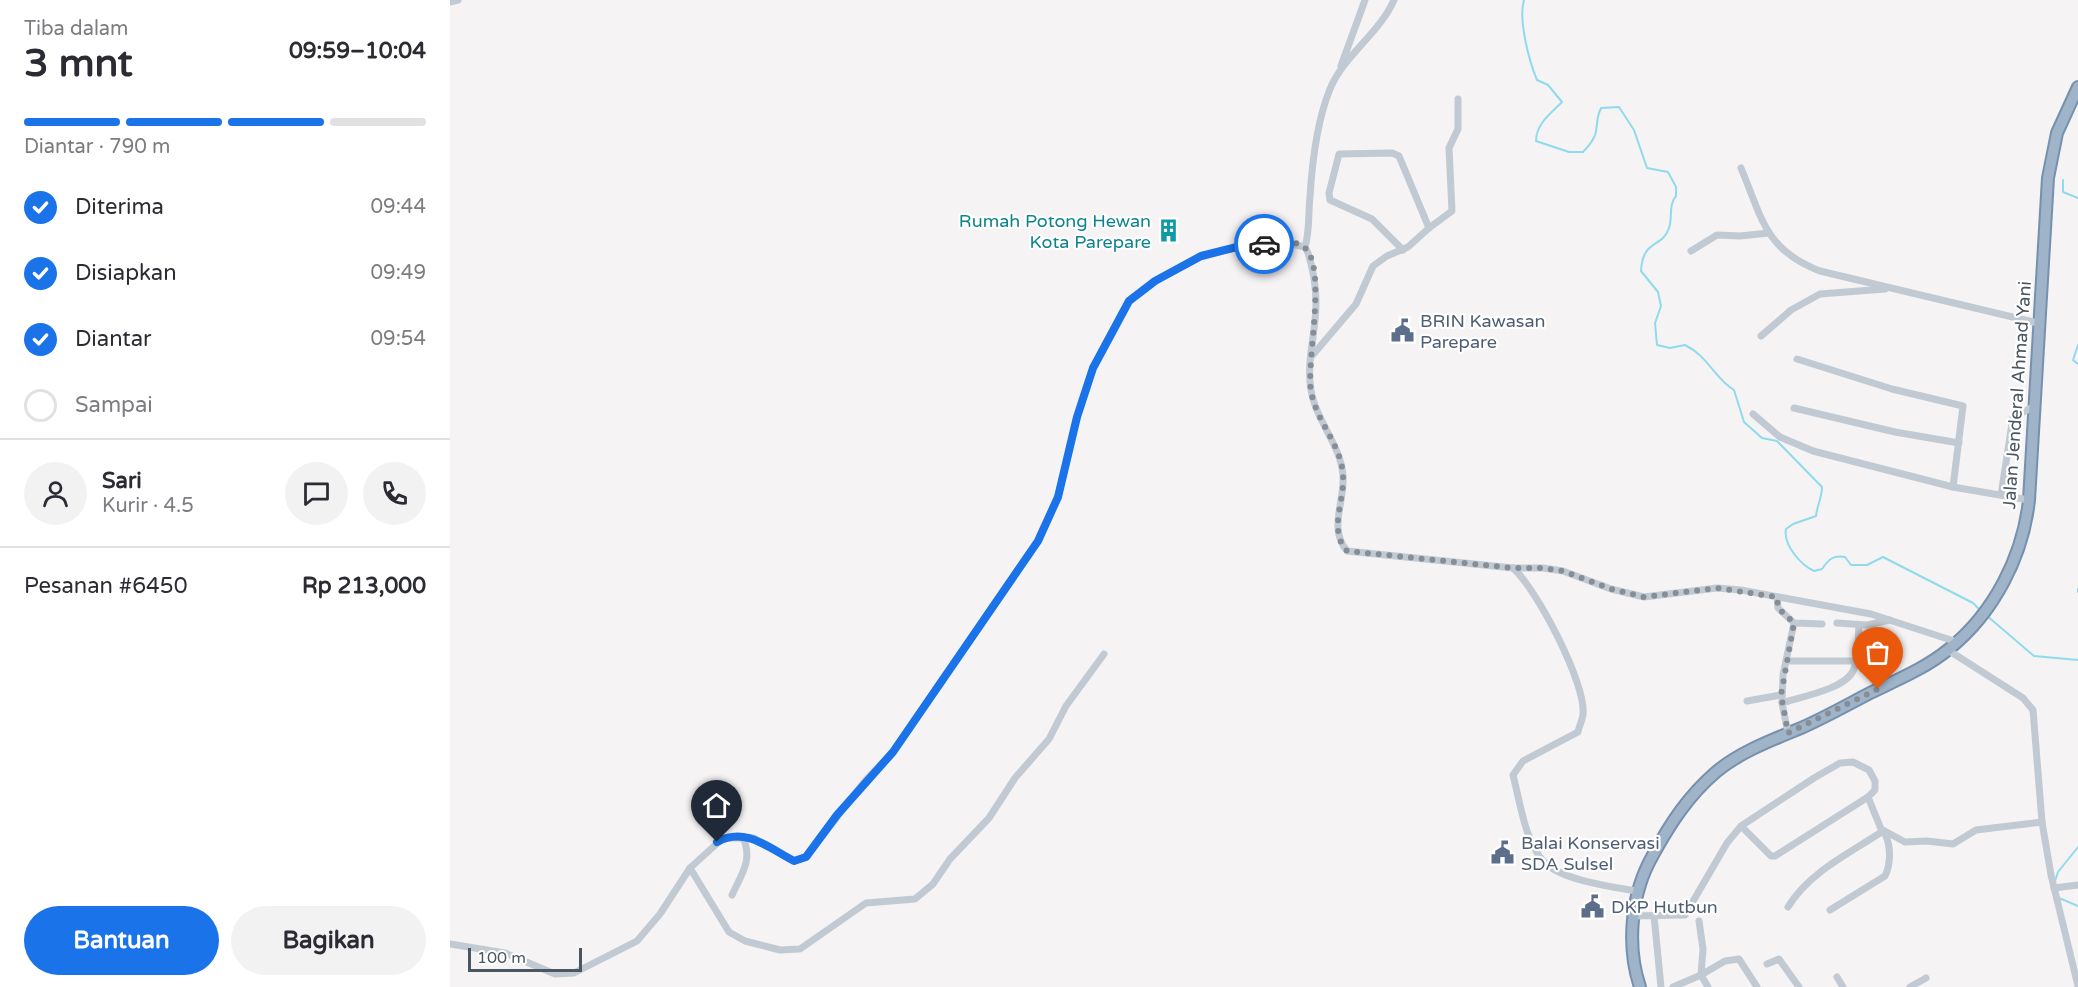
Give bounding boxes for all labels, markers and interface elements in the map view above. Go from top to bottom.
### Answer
text: Tiba dalam [24,17,128,41]
text: 09:59–10:04 [289,38,426,64]
text: 3 mnt [24,40,133,87]
text: Diantar · 790 m [24,135,170,159]
icon: check [24,191,57,224]
text: Diterima [75,194,164,220]
text: 09:44 [371,195,426,219]
place label: Rumah Potong Hewan Kota Parepare [959,210,1151,253]
courier [1234,214,1294,274]
building icon: Rumah Potong Hewan Kota Parepare [1156,218,1182,244]
icon: car [1248,228,1281,261]
icon: check [24,257,57,290]
text: Disiapkan [75,260,177,286]
text: 09:49 [371,261,426,285]
street label: Jalan Jenderal Ahmad Yani [1998,280,2036,510]
place label: BRIN Kawasan Parepare [1420,310,1546,353]
public building icon: BRIN Kawasan Parepare [1389,318,1415,344]
icon: check [24,323,57,356]
text: Diantar [75,326,151,352]
text: 09:54 [371,327,426,351]
text: Sampai [75,392,153,418]
button: person [24,462,87,525]
button: chat [285,462,348,525]
button: phone [363,462,426,525]
text: Sari [102,468,142,494]
text: Kurir · 4.5 [102,494,194,518]
text: Pesanan #6450 [24,573,187,599]
text: Rp 213,000 [302,573,426,599]
pin [1852,627,1903,689]
icon: bag [1861,636,1894,669]
pin [691,780,742,842]
icon: home [700,789,733,822]
place label: Balai Konservasi SDA Sulsel [1521,832,1660,875]
public building icon: Balai Konservasi SDA Sulsel [1490,840,1516,866]
public building icon: DKP Hutbun [1580,894,1606,920]
place label: DKP Hutbun [1611,896,1718,918]
button: Bantuan [24,906,219,975]
button: Bagikan [231,906,426,975]
scale bar [468,945,582,972]
text: 100 m [477,948,526,968]

